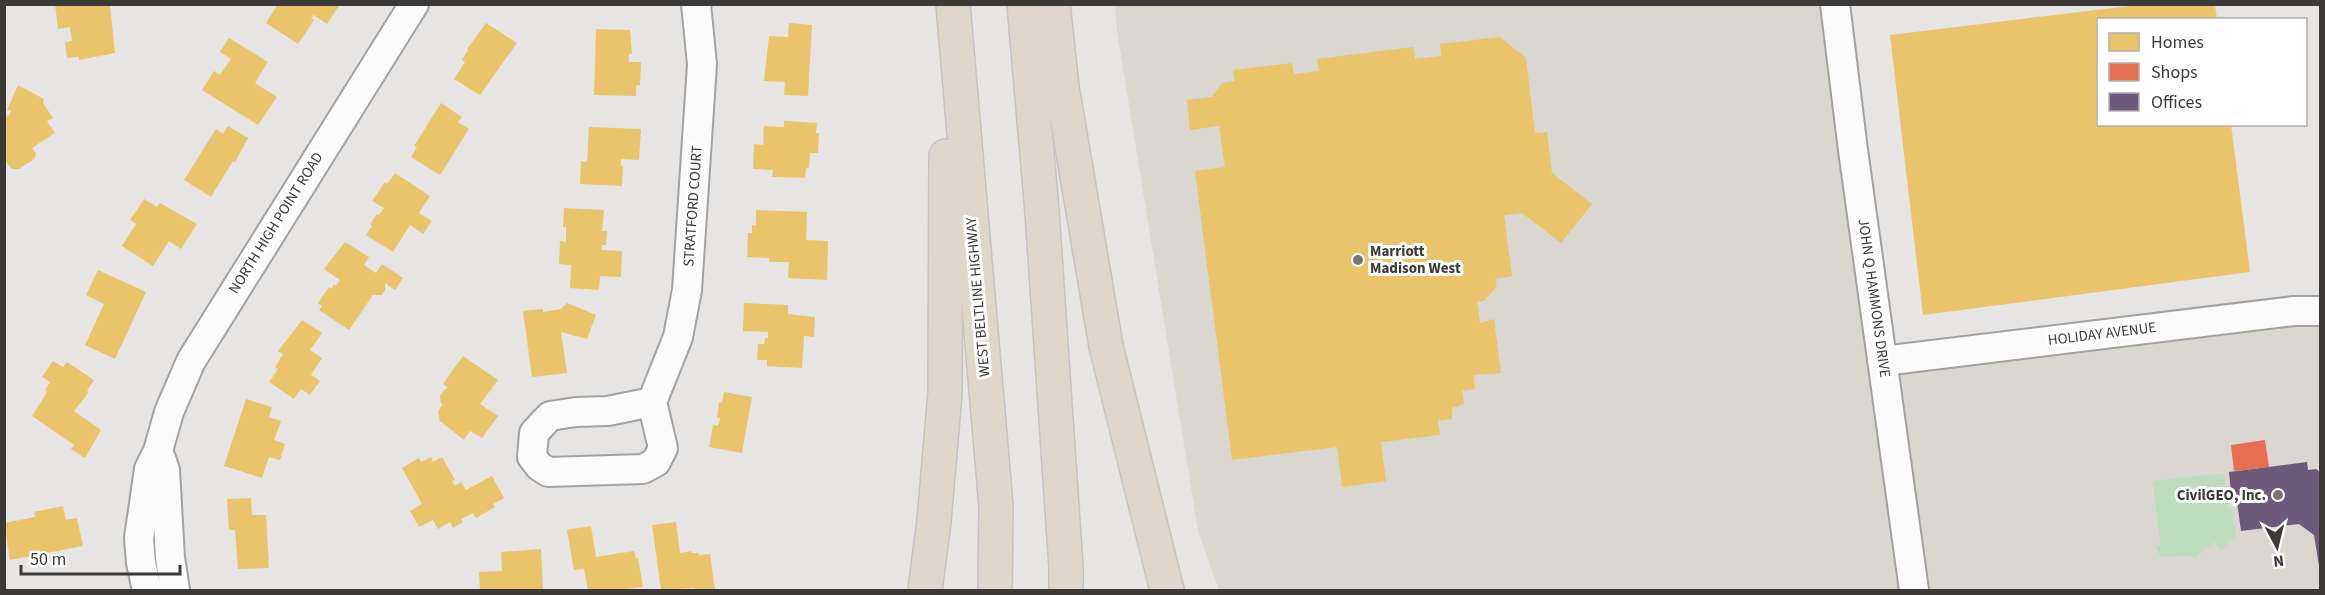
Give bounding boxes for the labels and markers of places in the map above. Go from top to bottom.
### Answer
place label: Marriott Madison West [1370,241,1461,279]
marker: Marriott Madison West [1351,253,1365,267]
place label: CivilGEO, Inc. [2177,485,2266,506]
marker: CivilGEO, Inc. [2271,488,2285,502]

